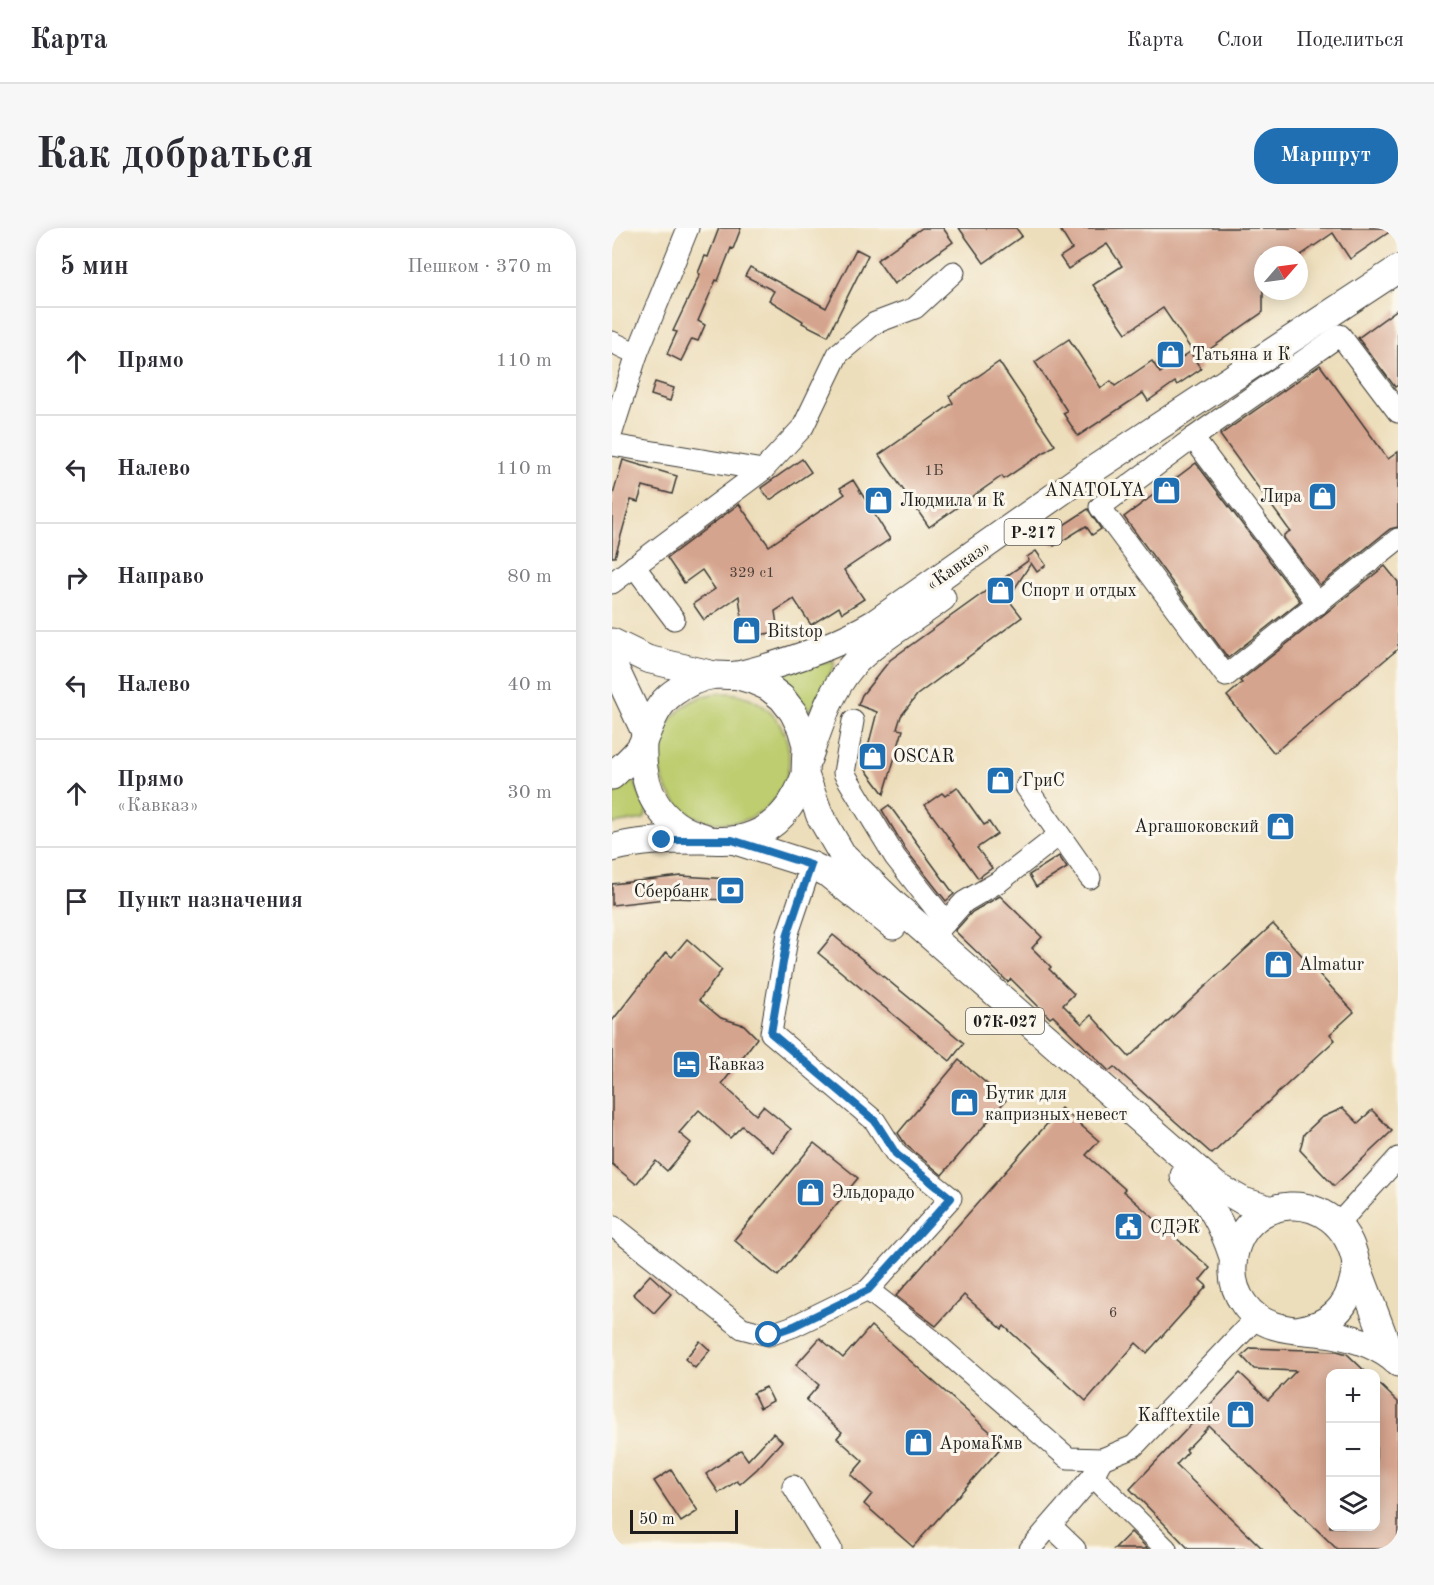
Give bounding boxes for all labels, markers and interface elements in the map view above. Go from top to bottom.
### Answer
text: Карта [30,27,108,55]
text: Карта [1127,30,1184,51]
text: Слои [1217,30,1263,51]
text: Поделиться [1296,30,1404,51]
button: Маршрут [1254,128,1398,184]
text: Как добраться [36,135,313,177]
north arrow [1254,246,1308,300]
text: 5 мин [60,254,129,280]
text: Пешком · 370 m [407,257,552,277]
shop icon: Татьяна и К [1155,338,1187,370]
icon: ahead [60,345,93,378]
place label: Татьяна и К [1192,346,1291,364]
text: Прямо [117,350,184,372]
text: 110 m [496,351,552,371]
icon: left [60,453,93,486]
text: Налево [117,458,190,480]
text: 110 m [496,459,552,479]
house number: 1Б [924,464,944,479]
shop icon: ANATOLYA [1150,474,1182,506]
shop icon: Лира [1307,480,1339,512]
place label: ANATOLYA [1044,482,1145,500]
shop icon: Людмила и К [863,484,895,516]
place label: Лира [1260,488,1302,506]
place label: Людмила и К [900,492,1005,510]
road number: Р-217 [1004,519,1062,545]
street label: «Кавказ» [923,537,994,594]
icon: right [60,561,93,594]
text: Направо [117,566,204,588]
house number: 329 с1 [729,566,775,581]
text: 80 m [507,567,552,587]
shop icon: Спорт и отдых [984,574,1016,606]
place label: Спорт и отдых [1021,582,1137,600]
shop icon: Bitstop [730,615,762,647]
place label: Bitstop [767,623,823,641]
icon: left [60,669,93,702]
text: Налево [117,674,190,696]
text: 40 m [507,675,552,695]
shop icon: OSCAR [856,740,888,772]
place label: OSCAR [893,748,955,766]
shop icon: ГриС [985,764,1017,796]
text: Прямо [117,769,184,791]
place label: ГриС [1022,772,1065,790]
icon: ahead [60,777,93,810]
text: 30 m [507,783,552,803]
text: «Кавказ» [117,796,199,816]
shop icon: Аргашоковский [1264,810,1296,842]
place label: Аргашоковский [1134,818,1259,836]
route end [648,826,674,852]
bank icon: Сбербанк [714,875,746,907]
place label: Сбербанк [634,883,709,901]
icon: arrive [60,885,93,918]
text: Пункт назначения [117,890,303,912]
shop icon: Almatur [1262,948,1294,980]
place label: Almatur [1299,956,1365,974]
road number: 07К-027 [966,1008,1044,1034]
hotel icon: Кавказ [671,1048,703,1080]
place label: Кавказ [708,1056,765,1074]
place label: Бутик для капризных невест [985,1085,1127,1124]
shop icon: Бутик для капризных невест [948,1087,980,1119]
shop icon: Эльдорадо [795,1176,827,1208]
place label: Эльдорадо [832,1184,915,1202]
public building icon: СДЭК [1113,1211,1145,1243]
place label: СДЭК [1150,1219,1200,1237]
house number: 6 [1109,1306,1117,1321]
route start [755,1321,781,1347]
map controls [1326,1369,1380,1531]
button: + [1326,1369,1380,1423]
shop icon: Kafftextile [1225,1399,1257,1431]
place label: Kafftextile [1137,1407,1220,1425]
button: − [1326,1423,1380,1477]
shop icon: АромаКмв [902,1427,934,1459]
place label: АромаКмв [939,1435,1022,1453]
button: layers [1326,1477,1380,1531]
scale bar [630,1507,738,1534]
text: 50 m [639,1512,675,1528]

